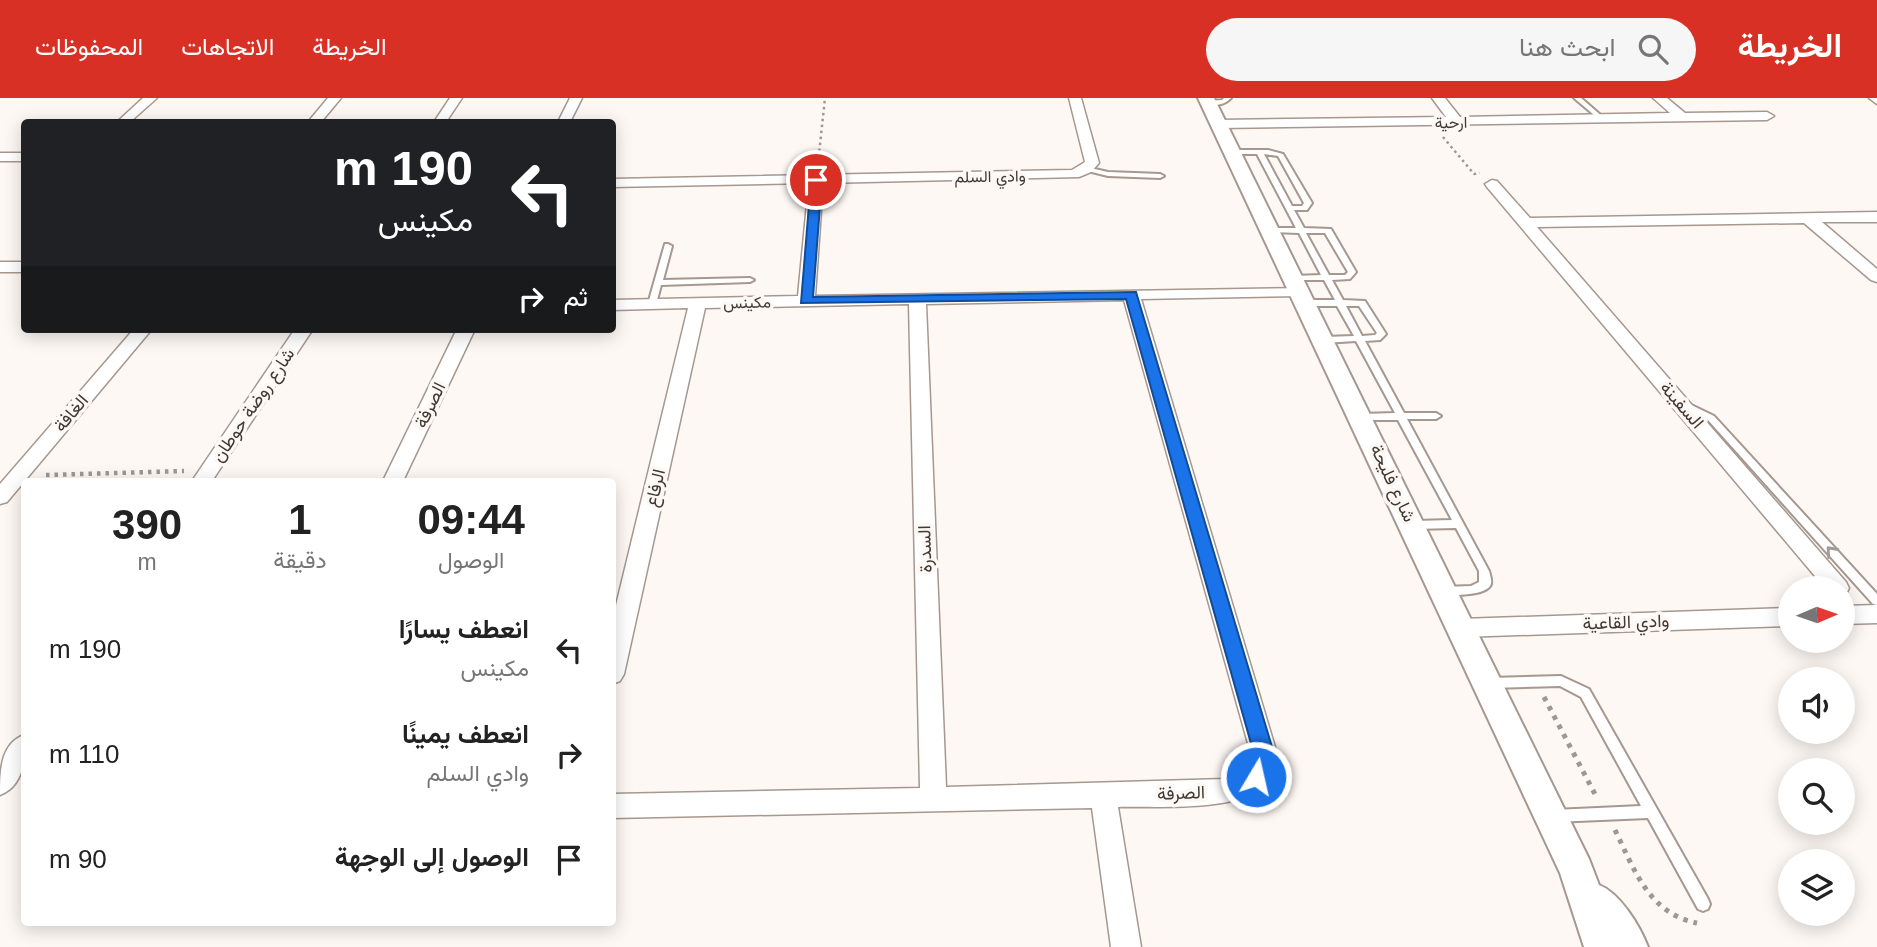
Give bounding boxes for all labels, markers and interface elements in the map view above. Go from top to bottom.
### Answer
search box [1206,18,1696,81]
text: الخريطة [1738,27,1842,64]
icon: search [1634,30,1672,68]
text: ابحث هنا [1519,32,1616,62]
text: المحفوظات [35,33,143,60]
text: الاتجاهات [181,33,274,60]
text: الخريطة [312,33,387,60]
street label: ارحية [1434,114,1468,133]
text: 190 m [334,141,473,195]
icon: left [497,147,588,238]
pin [786,150,846,210]
icon: arrive [797,161,835,199]
street label: وادي السلم [954,167,1026,191]
text: مكينس [378,202,473,238]
icon: right [512,280,550,318]
text: ثم [564,282,588,312]
street label: مكينس [723,294,771,313]
street label: شارع روضة حوطان [207,344,300,467]
street label: السفينة [1656,378,1708,432]
street label: الصرفة [410,379,450,431]
street label: الغافة [50,391,92,435]
street label: شارع فليحة [1365,441,1420,526]
street label: الرفاع [641,467,671,509]
text: 1 [288,496,312,543]
text: 09:44 [418,496,525,543]
text: 390 [112,501,182,548]
street label: السدرة [914,525,937,573]
one-way arrow [1827,546,1839,559]
text: دقيقة [273,547,326,573]
text: الوصول [438,547,504,573]
text: m [138,549,157,575]
north arrow [1778,576,1855,653]
map controls [1778,576,1855,926]
street label: وادي القاعية [1582,610,1670,639]
text: انعطف يسارًا [399,614,529,644]
icon: left [550,631,588,669]
text: 190 m [49,634,121,664]
text: مكينس [460,655,529,681]
button: sound [1778,667,1855,744]
text: انعطف يمينًا [402,719,529,749]
icon: right [550,736,588,774]
text: 110 m [49,739,119,769]
position arrow [1219,740,1293,814]
button: search [1778,758,1855,835]
text: وادي السلم [427,760,529,786]
street label: الصرفة [1157,782,1205,805]
icon: arrive [550,841,588,879]
text: الوصول إلى الوجهة [335,842,529,872]
text: 90 m [49,844,107,874]
button: layers [1778,849,1855,926]

